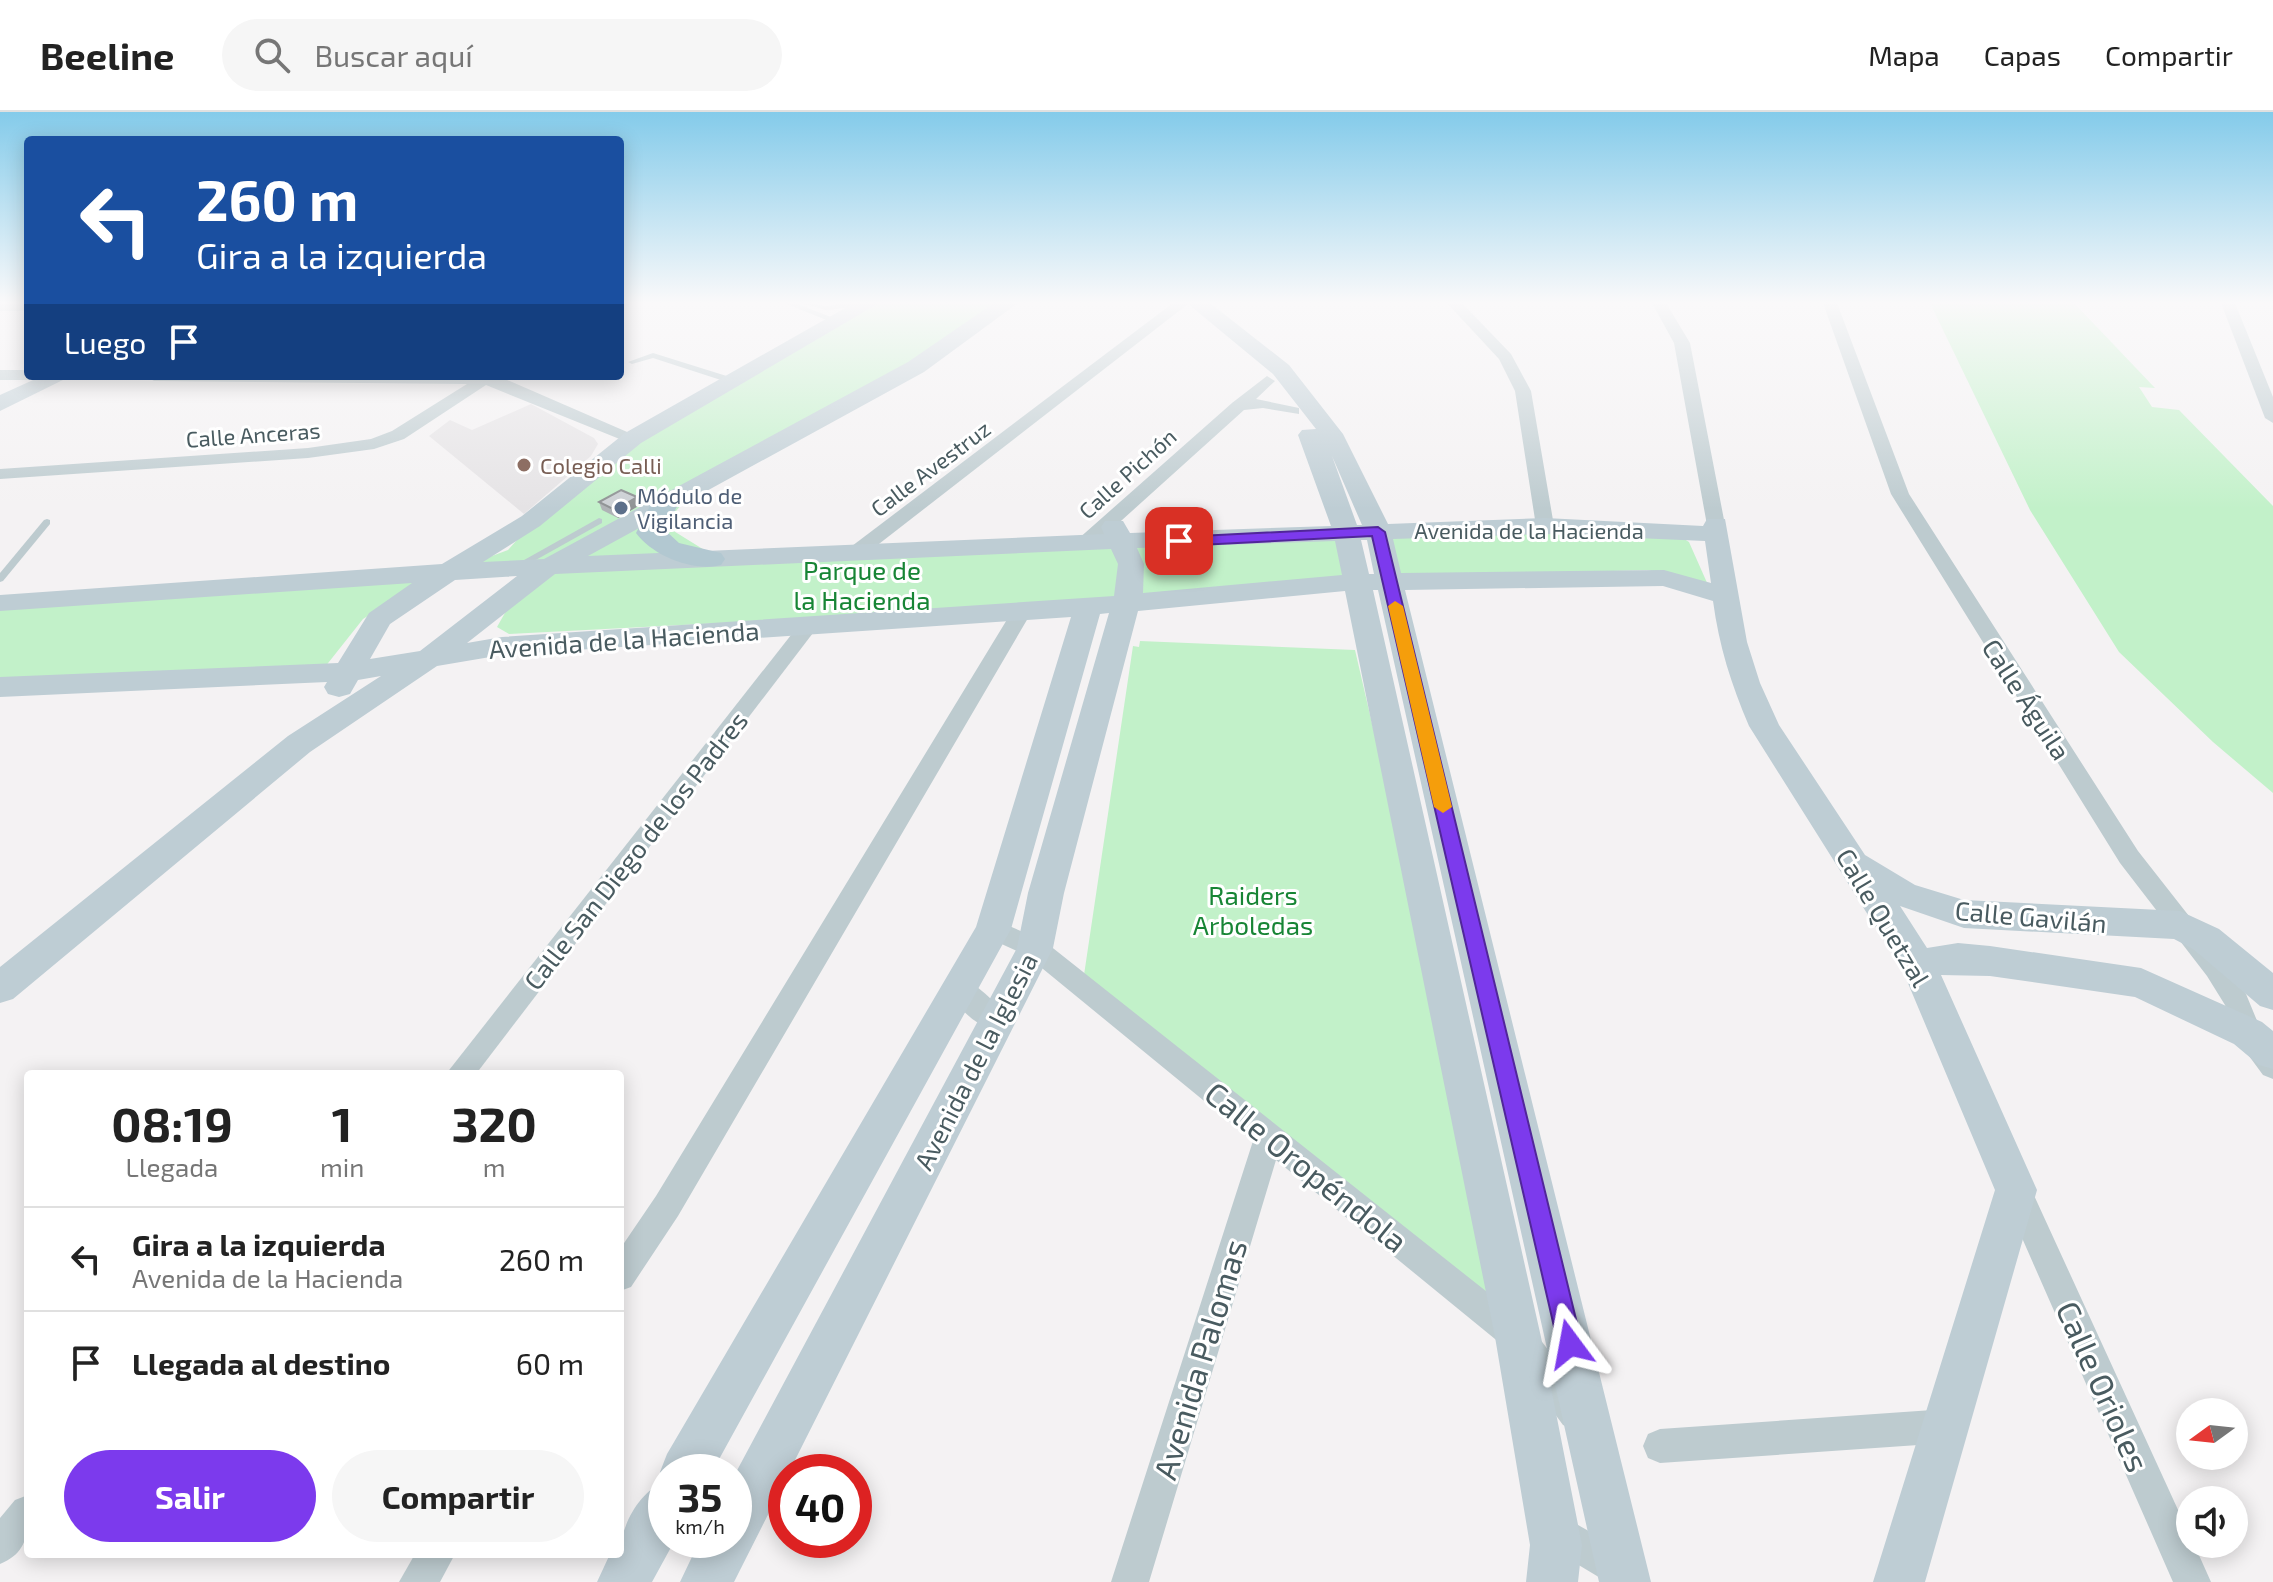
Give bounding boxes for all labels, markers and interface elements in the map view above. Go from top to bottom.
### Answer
search box [222,19,782,91]
text: Beeline [40,32,174,78]
icon: search [250,33,294,77]
text: Buscar aquí [314,37,473,73]
text: Mapa [1868,38,1940,72]
text: Capas [1984,38,2061,72]
text: Compartir [2105,38,2233,72]
text: 260 m [196,165,358,232]
icon: left [64,168,168,272]
text: Gira a la izquierda [196,233,487,276]
icon: arrive [162,320,206,364]
text: Luego [64,324,146,360]
street label: Calle Avestruz [865,415,995,521]
street label: Calle Anceras [185,416,321,452]
street label: Calle Pichón [1073,423,1181,523]
place label: Colegio Calli [540,452,662,478]
marker: Colegio Calli [515,456,533,474]
place label: Módulo de Vigilancia [637,482,742,533]
marker: Módulo de Vigilancia [612,499,630,517]
pin [1145,507,1213,575]
street label: Avenida de la Hacienda [1414,517,1644,543]
icon: arrive [1157,519,1201,563]
park label: Parque de la Hacienda [794,554,930,615]
street label: Avenida de la Hacienda [488,614,760,664]
street label: Calle Águila [1977,633,2077,765]
street label: Calle San Diego de los Padres [517,705,753,995]
street label: Calle Quetzal [1831,842,1938,992]
park label: Raiders Arboledas [1193,879,1313,940]
street label: Calle Gavilán [1954,894,2108,938]
street label: Avenida de la Iglesia [907,947,1043,1175]
street label: Calle Oropéndola [1198,1073,1416,1259]
text: 08:19 [111,1094,233,1152]
text: 1 [332,1094,352,1152]
text: 320 [451,1094,537,1152]
text: Llegada [126,1151,218,1182]
text: min [320,1151,364,1182]
text: m [483,1151,506,1182]
text: Gira a la izquierda [132,1226,386,1262]
street label: Avenida Palomas [1144,1235,1254,1483]
icon: left [64,1237,108,1281]
text: 260 m [499,1241,584,1277]
text: Avenida de la Hacienda [132,1262,403,1293]
street label: Calle Orioles [2050,1295,2158,1477]
position arrow [1528,1302,1612,1386]
icon: arrive [64,1341,108,1385]
text: Llegada al destino [132,1345,391,1381]
text: 60 m [516,1345,584,1381]
north arrow [2176,1398,2248,1470]
map controls [2176,1398,2248,1558]
button: Salir [64,1450,316,1542]
button: Compartir [332,1450,584,1542]
speed limit sign: 40 [768,1454,872,1558]
text: 35 [678,1472,722,1520]
button: sound [2176,1486,2248,1558]
text: km/h [675,1514,725,1538]

